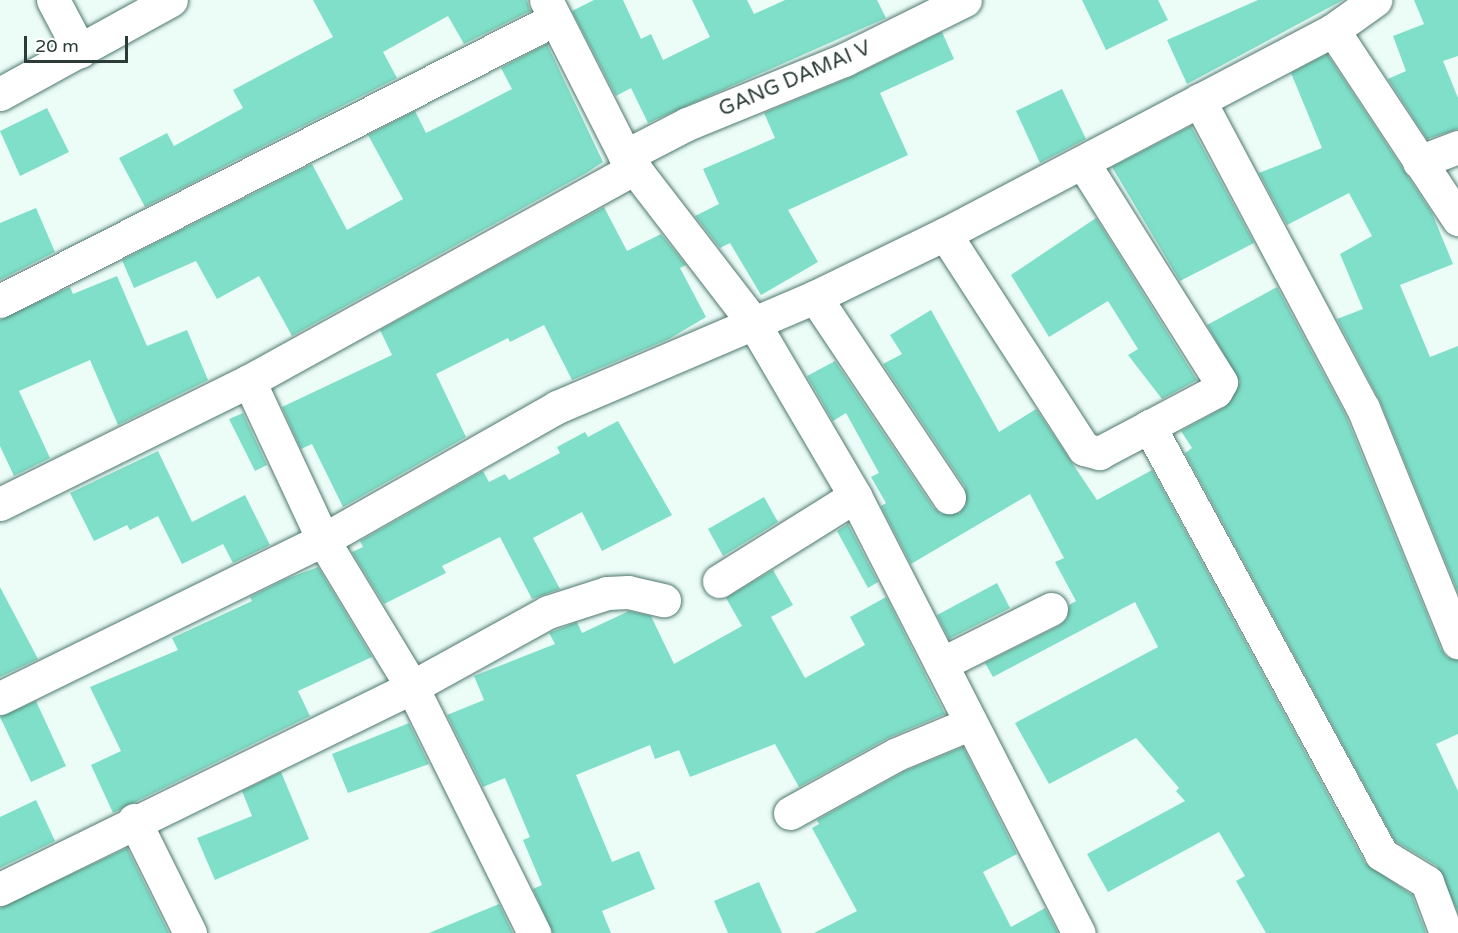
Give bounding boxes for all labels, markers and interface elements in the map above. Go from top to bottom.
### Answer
scale bar [27,24,130,62]
text: 20 m [35,35,79,57]
street label: GANG DAMAI V [715,36,875,122]

